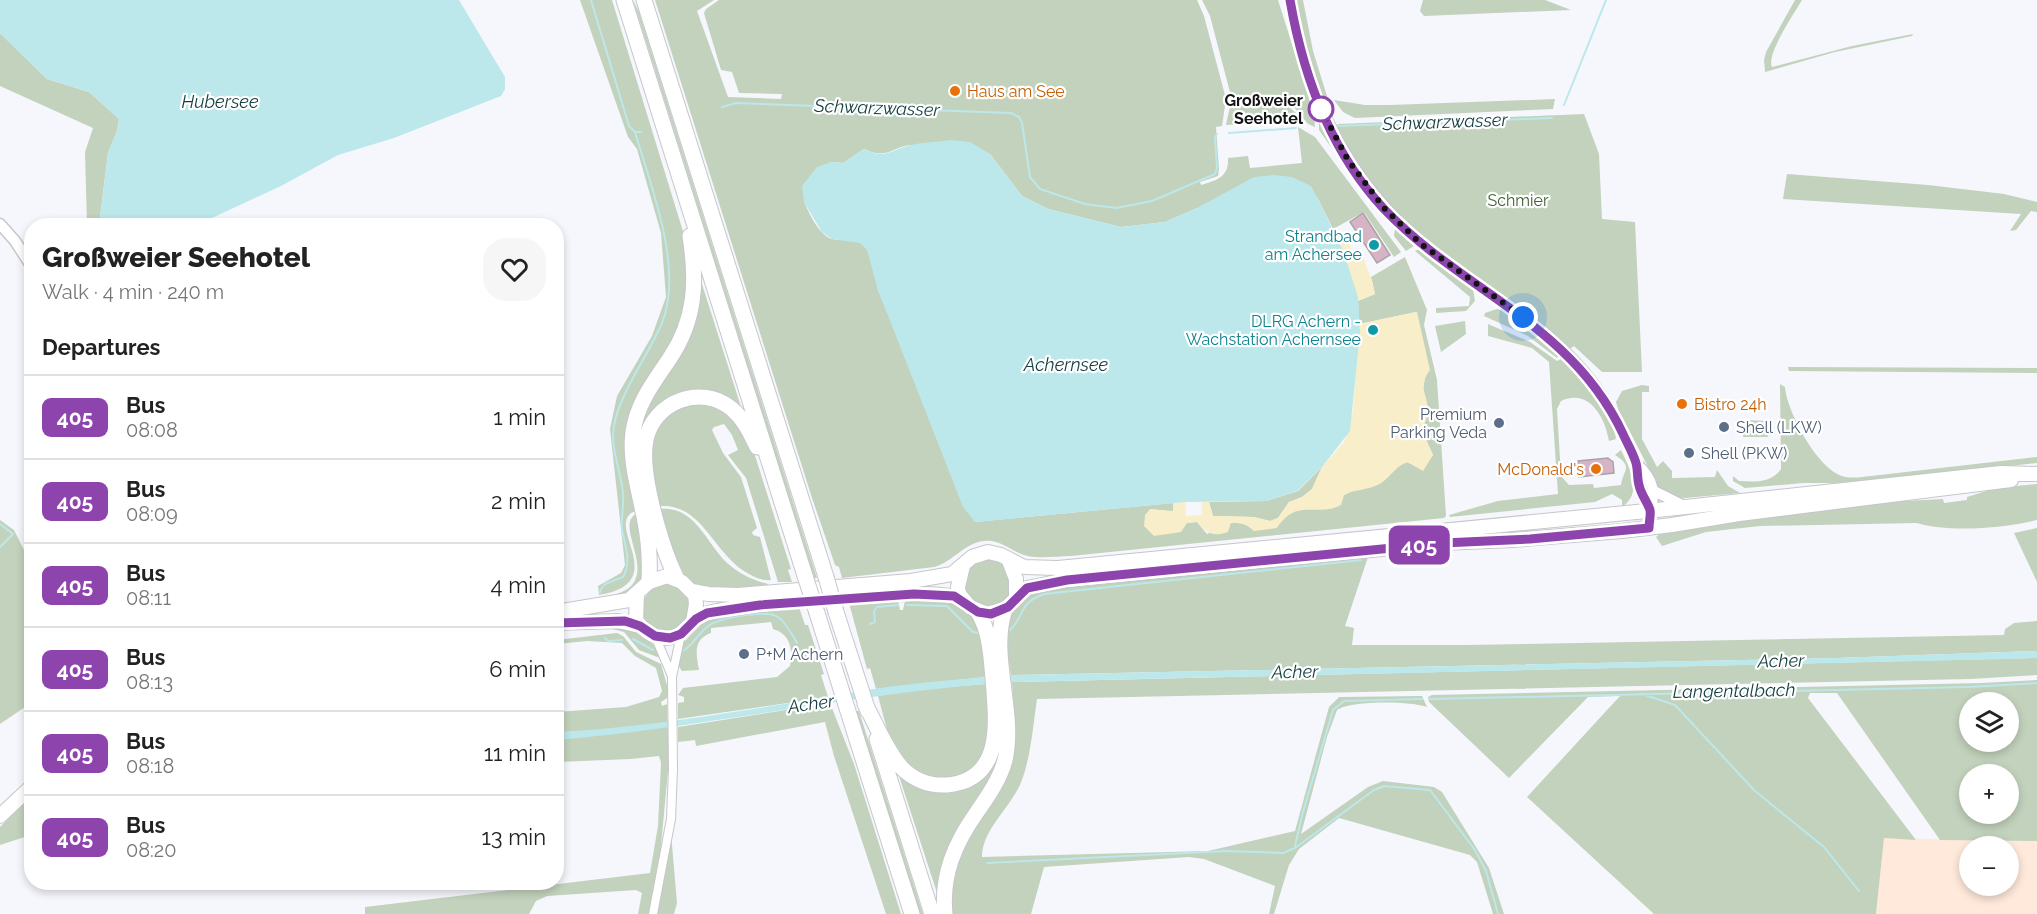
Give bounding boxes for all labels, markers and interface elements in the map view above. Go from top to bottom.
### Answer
place label: Haus am See [967,82,1065,101]
marker: Haus am See [948,84,962,98]
water label: Hubersee [181,91,259,112]
place label: Großweier Seehotel [1224,91,1304,128]
water label: Schwarzwasser [813,95,941,120]
marker: Großweier Seehotel [1308,96,1334,122]
water label: Schwarzwasser [1381,109,1509,134]
park label: Schmier [1487,191,1549,210]
place label: Strandbad am Achersee [1265,227,1362,264]
button: heart [483,238,546,301]
marker: Strandbad am Achersee [1367,238,1381,252]
text: Großweier Seehotel [42,241,310,274]
text: Walk · 4 min · 240 m [42,280,224,304]
your location [1508,302,1538,332]
place label: DLRG Achern - Wachstation Achernsee [1186,312,1361,349]
marker: DLRG Achern - Wachstation Achernsee [1366,323,1380,337]
text: Departures [42,334,160,360]
water label: Achernsee [1023,354,1109,375]
text: Bus [126,392,165,418]
place label: Bistro 24h [1694,395,1767,414]
marker: Bistro 24h [1675,397,1689,411]
text: 1 min [493,404,546,430]
text: 405 [57,405,93,430]
place label: Premium Parking Veda [1390,405,1487,442]
marker: Premium Parking Veda [1492,416,1506,430]
text: 08:08 [126,418,178,442]
place label: Shell (LKW) [1736,418,1822,437]
marker: Shell (LKW) [1717,420,1731,434]
place label: Shell (PKW) [1701,444,1787,463]
marker: Shell (PKW) [1682,446,1696,460]
place label: McDonald's [1497,460,1584,479]
marker: McDonald's [1589,462,1603,476]
text: Bus [126,476,165,502]
text: 2 min [491,488,546,514]
text: 405 [57,489,93,514]
text: 08:09 [126,502,178,526]
line badge: 405 [1384,526,1454,564]
text: 405 [1401,533,1437,558]
text: Bus [126,560,165,586]
text: 4 min [491,572,546,598]
text: 405 [57,573,93,598]
text: 08:11 [126,586,171,610]
text: Bus [126,644,165,670]
place label: P+M Achern [756,645,843,664]
marker: P+M Achern [737,647,751,661]
water label: Acher [1756,650,1805,671]
text: 6 min [489,656,546,682]
text: 405 [57,657,93,682]
water label: Acher [1270,661,1319,682]
text: 08:13 [126,670,173,694]
water label: Langentalbach [1672,679,1796,702]
water label: Acher [785,690,836,717]
map controls [1959,692,2019,896]
button: layers [1959,692,2019,752]
text: Bus [126,728,165,754]
text: 11 min [484,740,546,766]
text: 405 [57,741,93,766]
text: 08:18 [126,754,174,778]
button: + [1959,764,2019,824]
text: Bus [126,812,165,838]
text: 13 min [481,824,546,850]
text: 405 [57,825,93,850]
button: − [1959,836,2019,896]
text: 08:20 [126,838,177,862]

